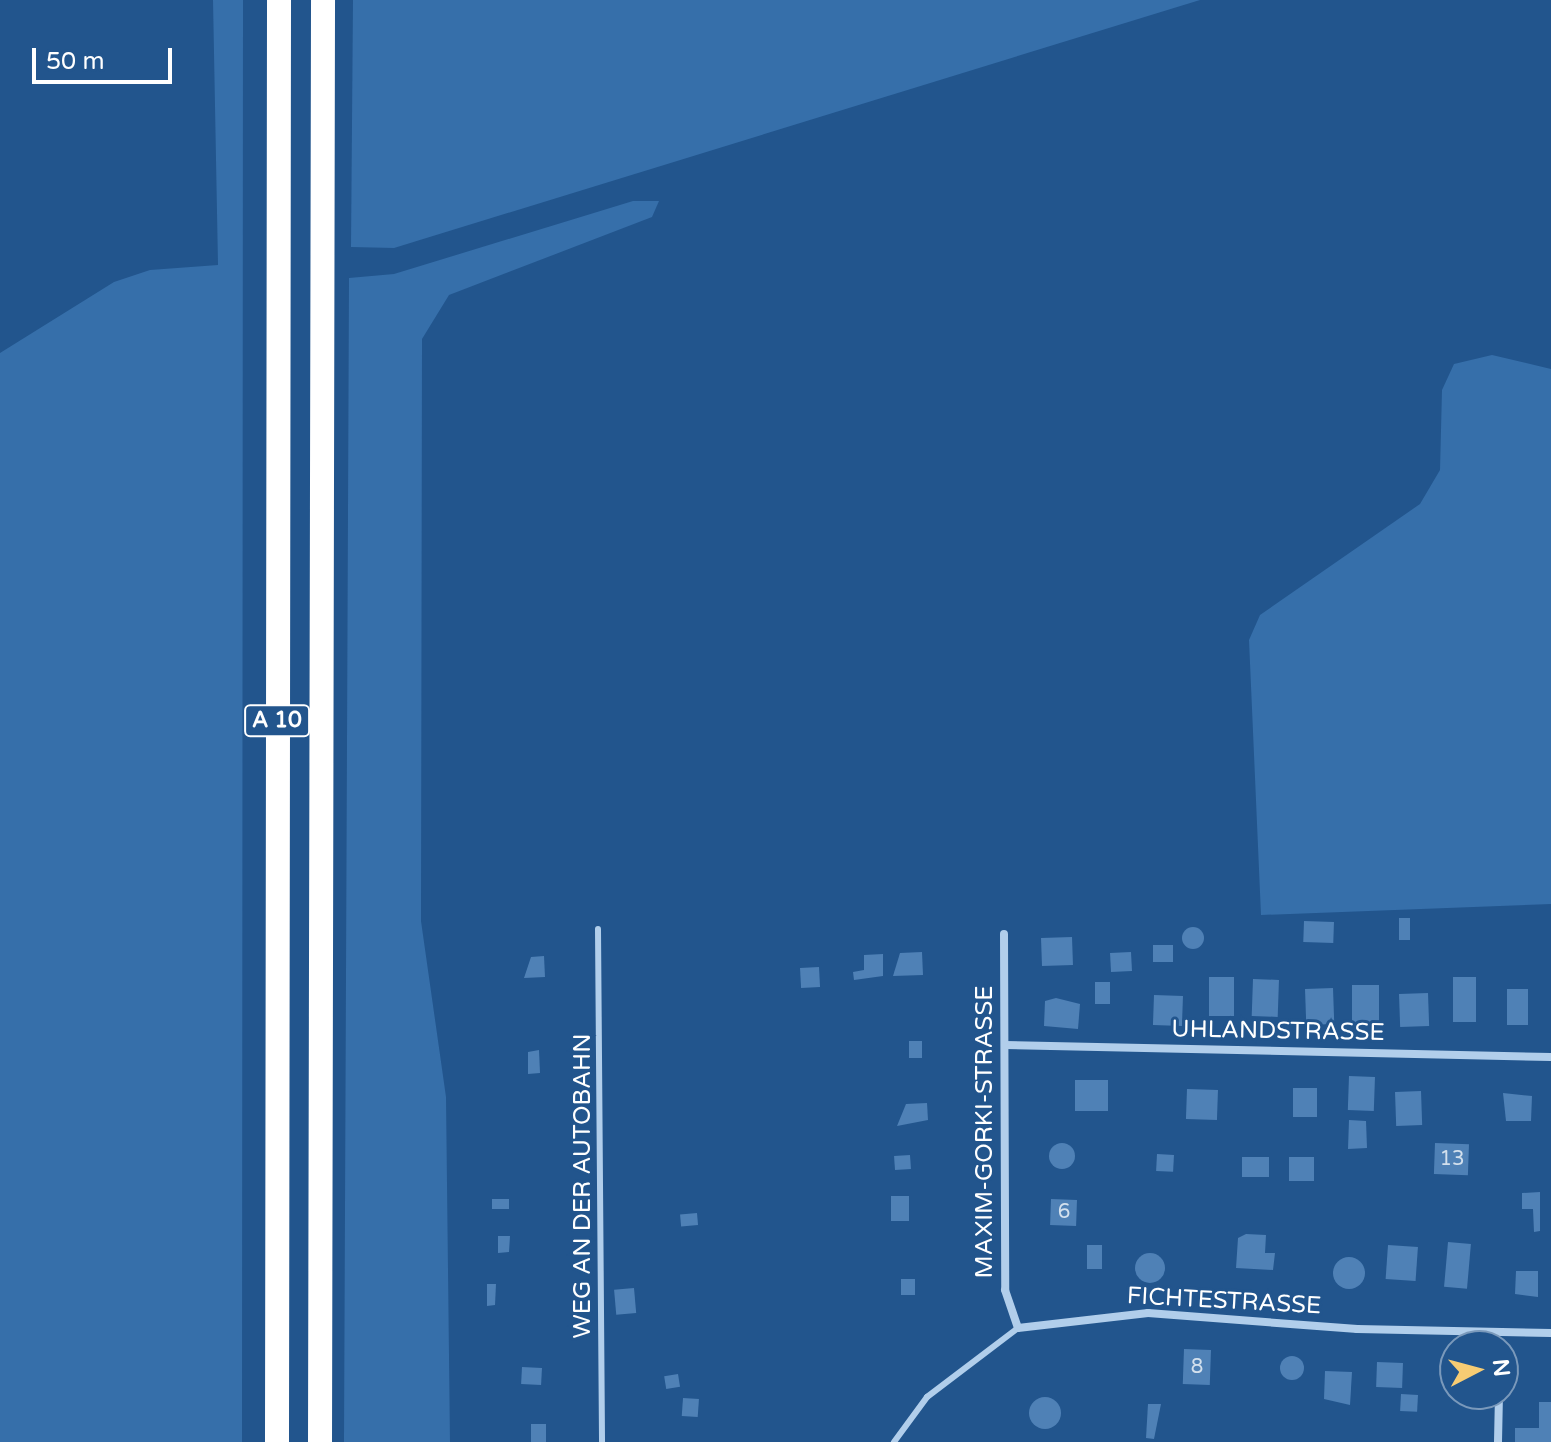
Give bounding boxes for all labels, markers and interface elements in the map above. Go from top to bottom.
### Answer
scale bar [36,32,176,82]
text: 50 m [46,47,104,76]
road number: A 10 [243,703,311,739]
street label: MAXIM-GORKI-STRASSE [971,986,999,1278]
street label: UHLANDSTRASSE [1171,1015,1385,1047]
street label: WEG AN DER AUTOBAHN [569,1034,597,1338]
house number: 13 [1439,1147,1465,1171]
house number: 6 [1058,1200,1070,1224]
street label: FICHTESTRASSE [1126,1282,1322,1320]
north arrow [1439,1330,1519,1410]
house number: 8 [1191,1355,1203,1379]
text: N [1487,1358,1515,1378]

